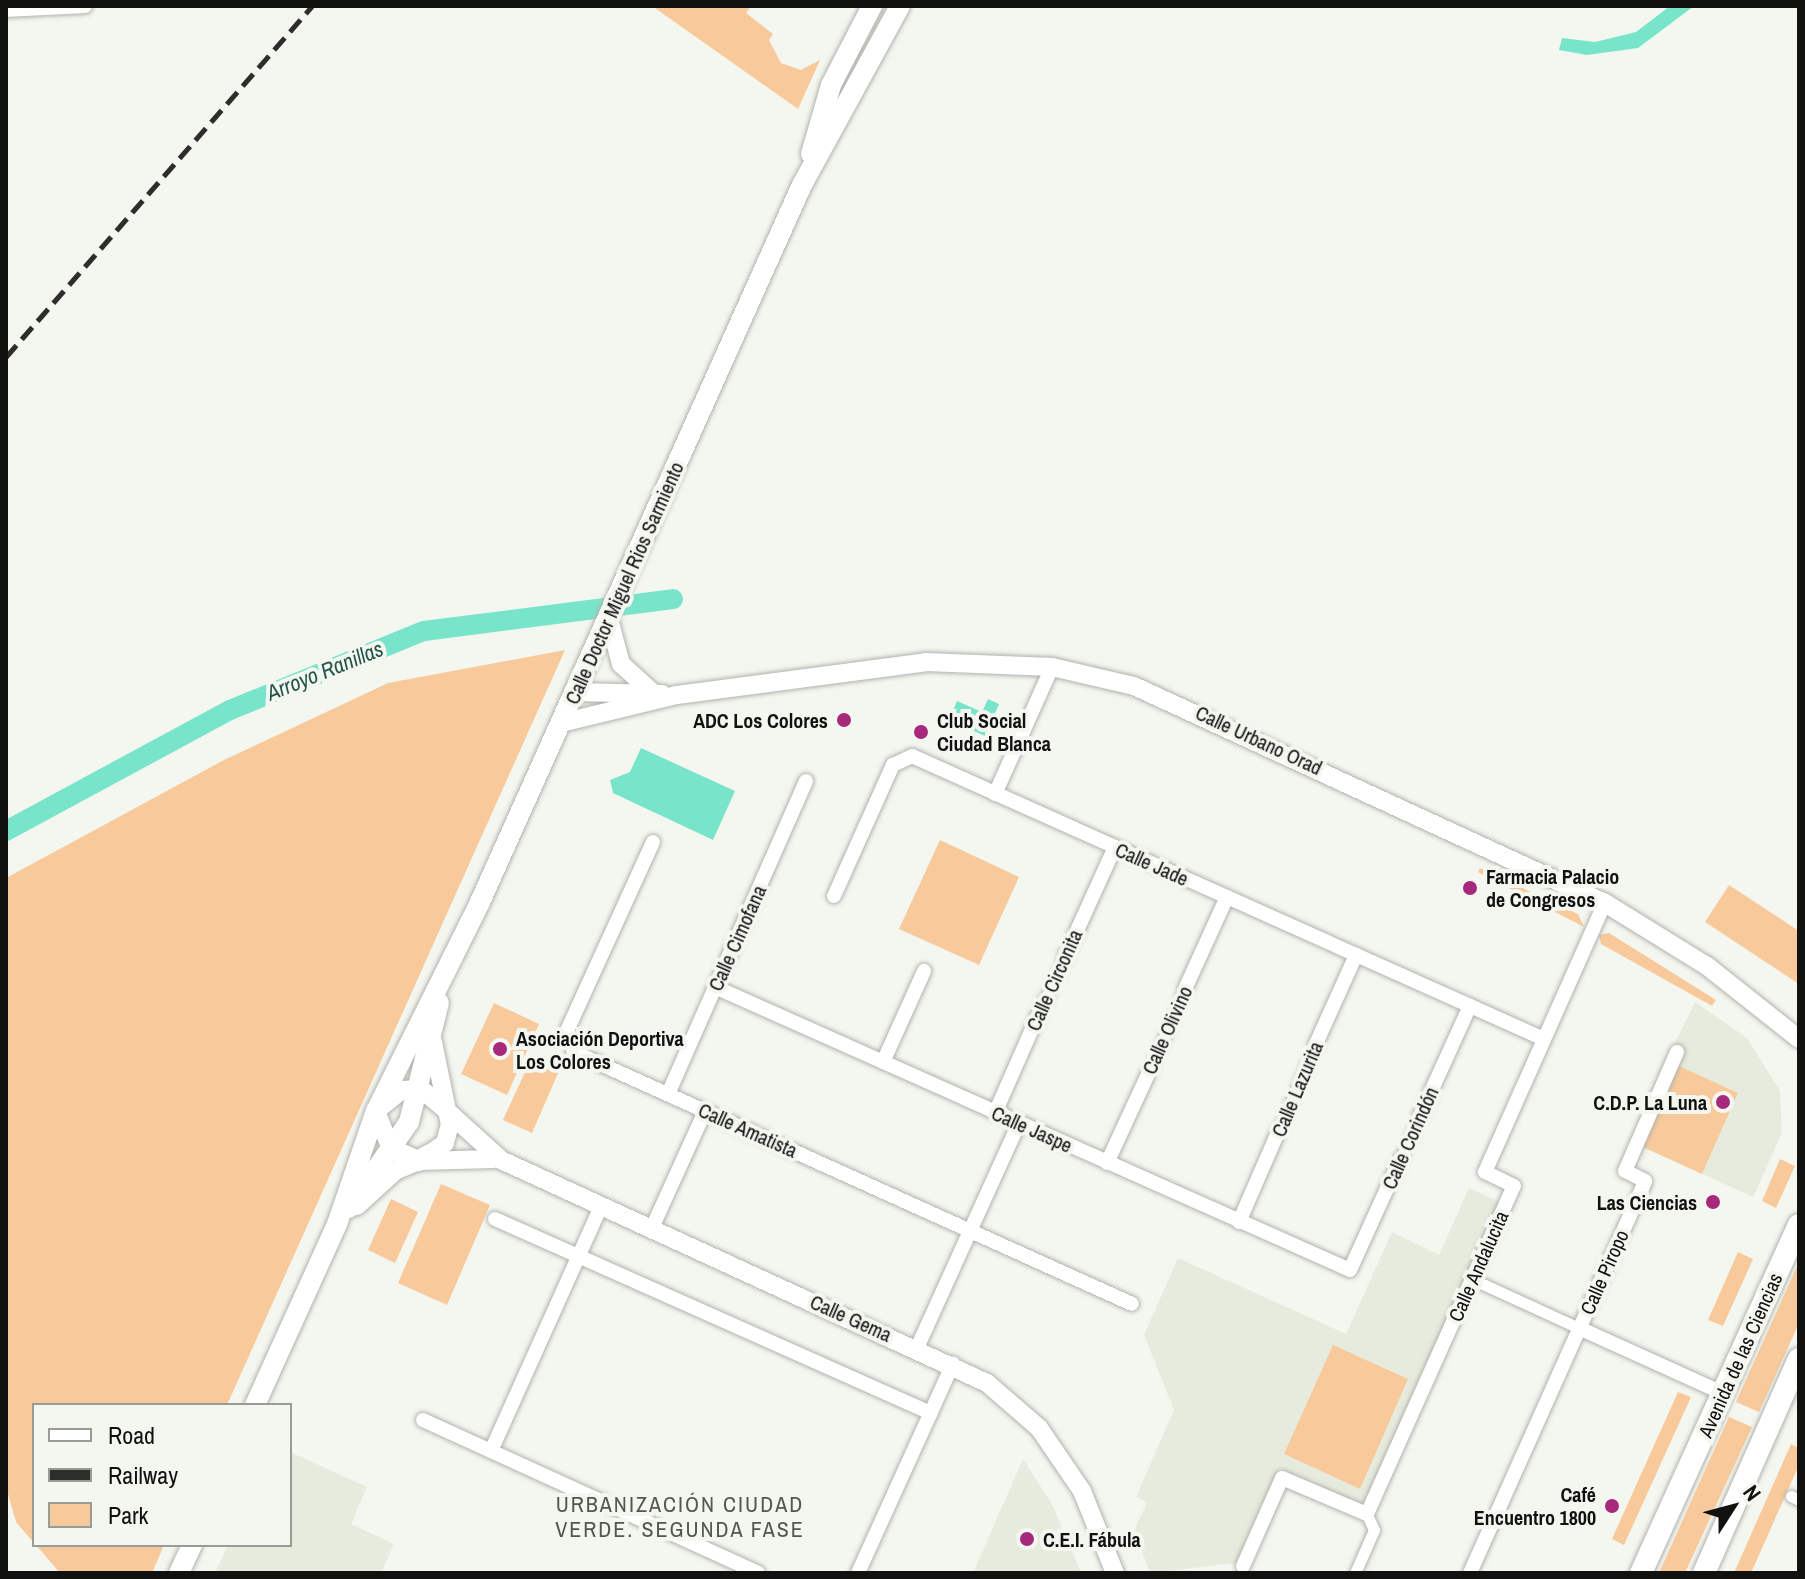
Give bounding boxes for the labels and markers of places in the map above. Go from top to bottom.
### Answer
place label: ADC Los Colores [693,708,828,732]
place label: Club Social Ciudad Blanca [937,708,1051,755]
marker: ADC Los Colores [835,711,853,729]
marker: Club Social Ciudad Blanca [912,723,930,741]
place label: Farmacia Palacio de Congresos [1486,864,1619,911]
marker: Farmacia Palacio de Congresos [1461,879,1479,897]
place label: Asociación Deportiva Los Colores [516,1026,684,1073]
marker: Asociación Deportiva Los Colores [491,1040,509,1058]
place label: C.D.P. La Luna [1593,1090,1707,1114]
marker: C.D.P. La Luna [1714,1093,1732,1111]
place label: Las Ciencias [1597,1190,1697,1214]
marker: Las Ciencias [1704,1193,1722,1211]
place label: Café Encuentro 1800 [1474,1482,1596,1529]
marker: Café Encuentro 1800 [1603,1497,1621,1515]
place label: C.E.I. Fábula [1043,1527,1141,1551]
marker: C.E.I. Fábula [1018,1530,1036,1548]

